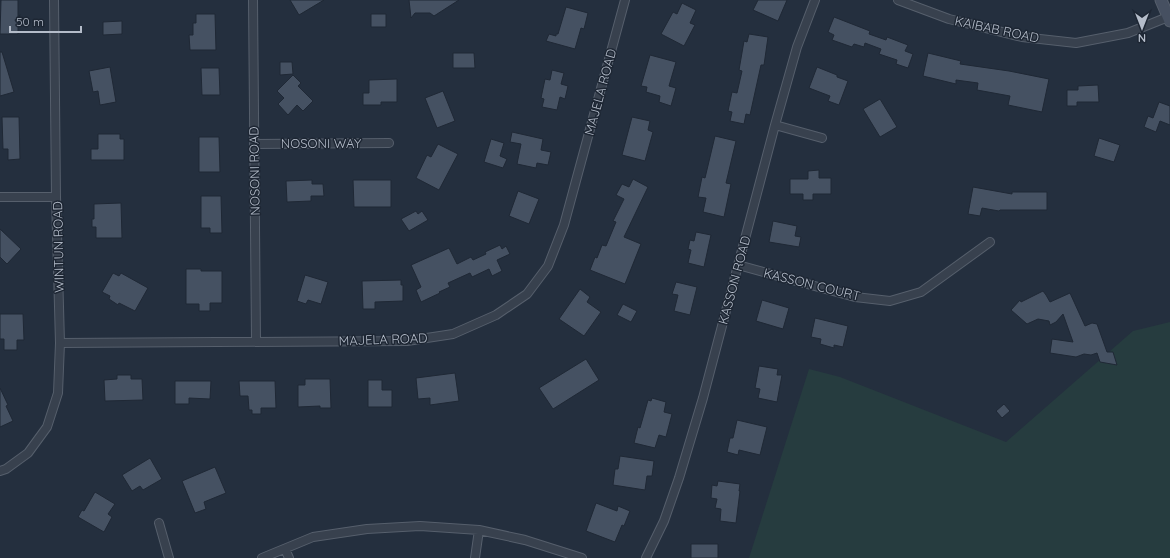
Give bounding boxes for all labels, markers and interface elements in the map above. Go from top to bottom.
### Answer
scale bar [10,8,81,34]
north arrow [1122,8,1162,48]
street label: KAIBAB ROAD [953,12,1041,46]
text: 50 m [16,14,44,29]
text: N [1138,31,1146,45]
street label: MAJELA ROAD [581,47,619,137]
street label: NOSONI ROAD [245,126,263,216]
street label: NOSONI WAY [281,135,362,151]
street label: WINTUN ROAD [49,201,67,293]
street label: KASSON ROAD [714,234,754,326]
street label: KASSON COURT [762,264,862,304]
street label: MAJELA ROAD [338,329,428,349]

